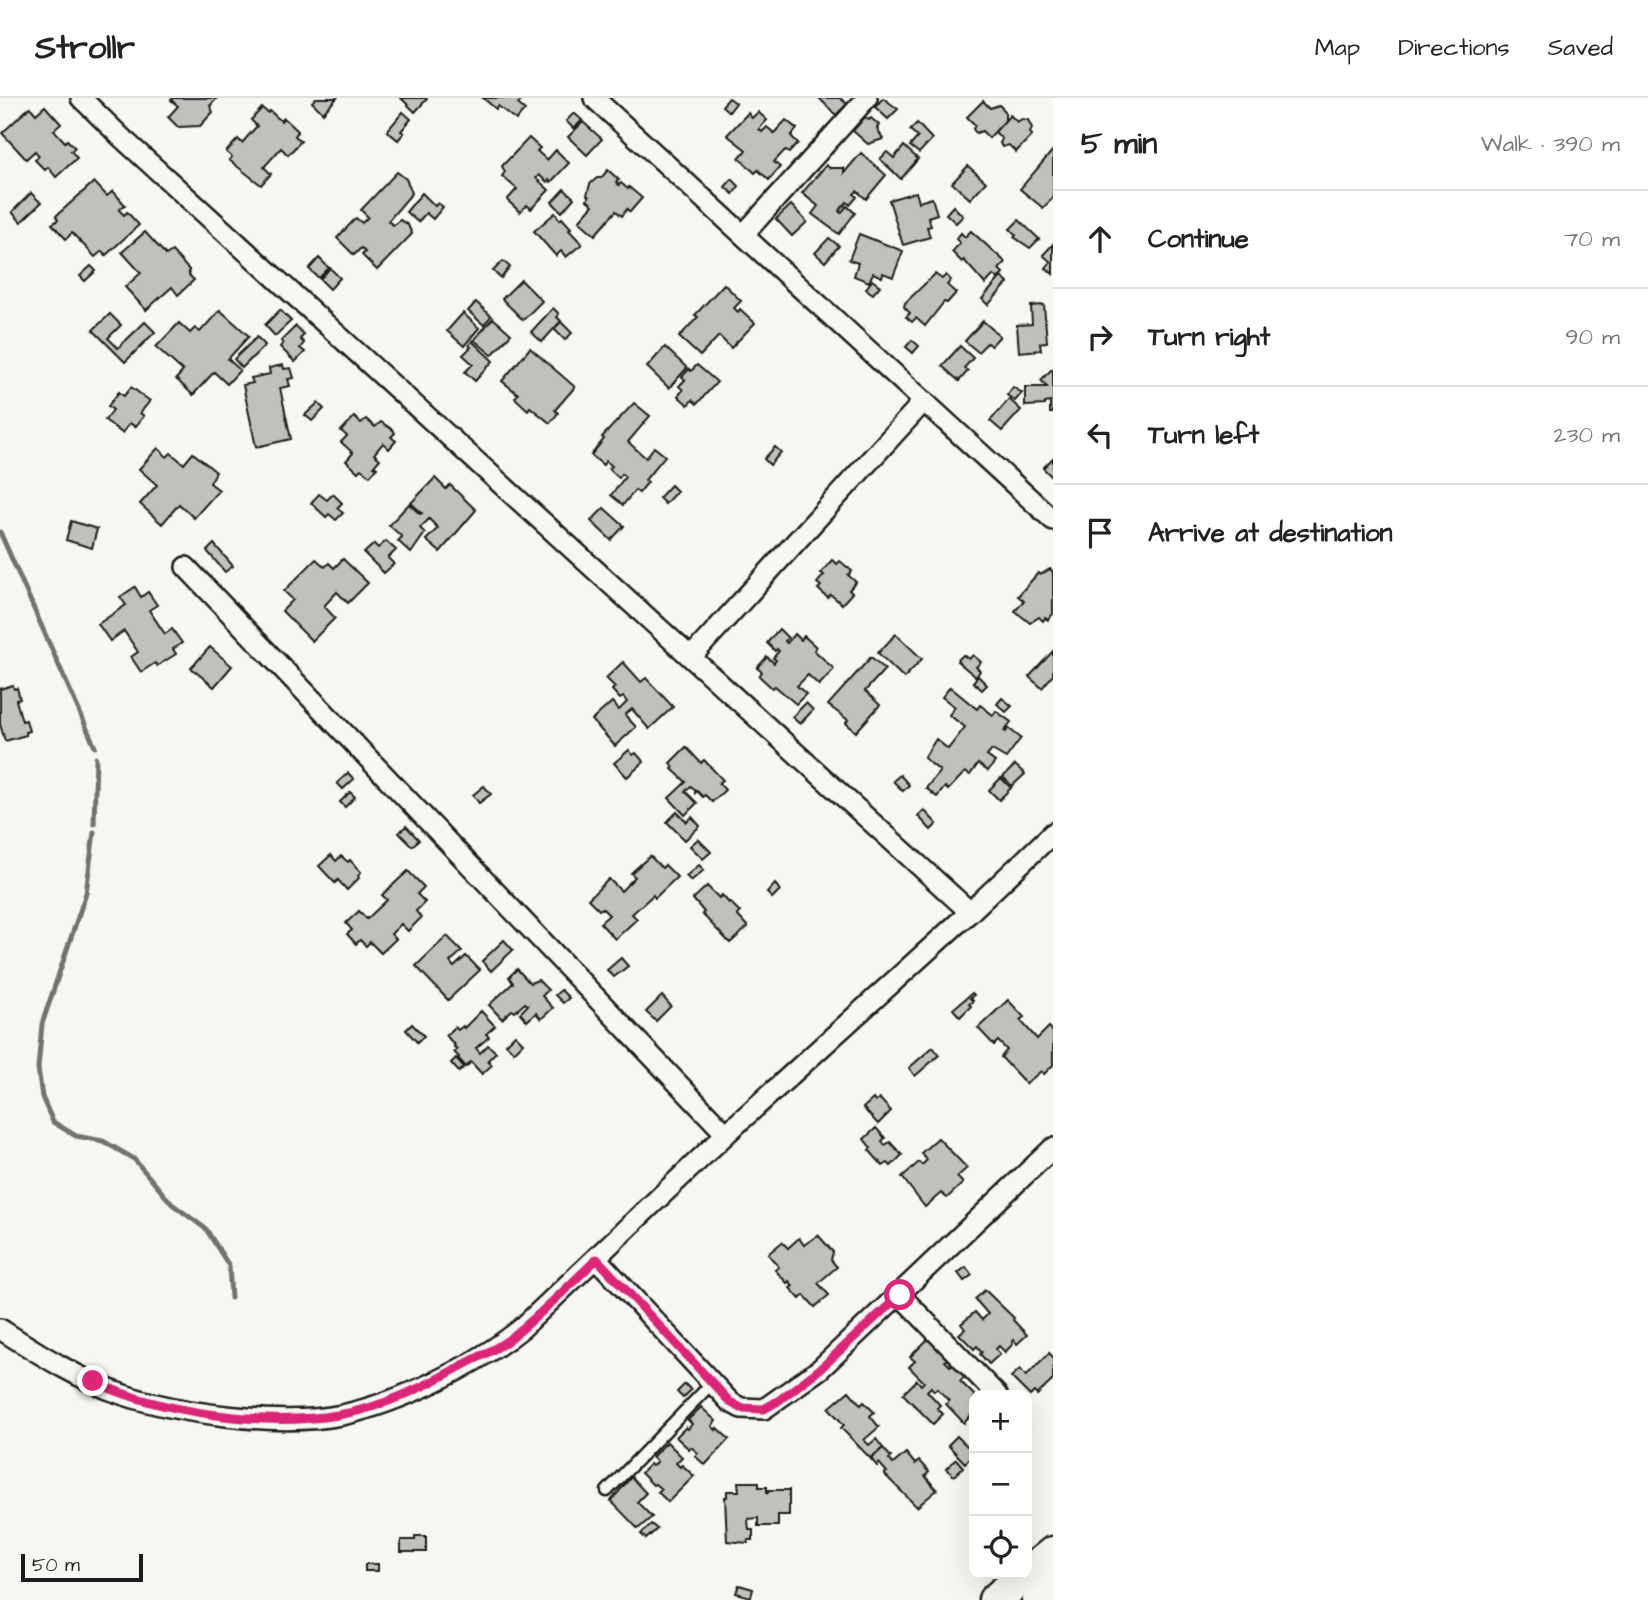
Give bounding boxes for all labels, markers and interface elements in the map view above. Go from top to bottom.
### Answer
text: Strollr [35,25,135,71]
text: Map [1315,31,1360,65]
text: Directions [1398,31,1510,65]
text: Saved [1548,31,1613,65]
text: 5 min [1081,123,1157,165]
text: Walk · 390 m [1481,128,1620,160]
icon: ahead [1081,220,1119,258]
text: Continue [1148,221,1249,257]
text: 70 m [1564,223,1620,255]
icon: right [1081,318,1119,356]
text: Turn right [1148,319,1270,355]
text: 90 m [1565,321,1620,353]
icon: left [1081,416,1119,454]
text: Turn left [1148,417,1259,453]
text: 230 m [1554,419,1620,451]
icon: arrive [1081,514,1119,552]
text: Arrive at destination [1148,515,1393,551]
route start [884,1279,915,1310]
route end [77,1365,108,1396]
map controls [969,1390,1032,1579]
button: + [969,1390,1032,1453]
button: − [969,1453,1032,1516]
button: locate [969,1516,1032,1579]
scale bar [21,1551,144,1583]
text: 50 m [32,1552,80,1579]

